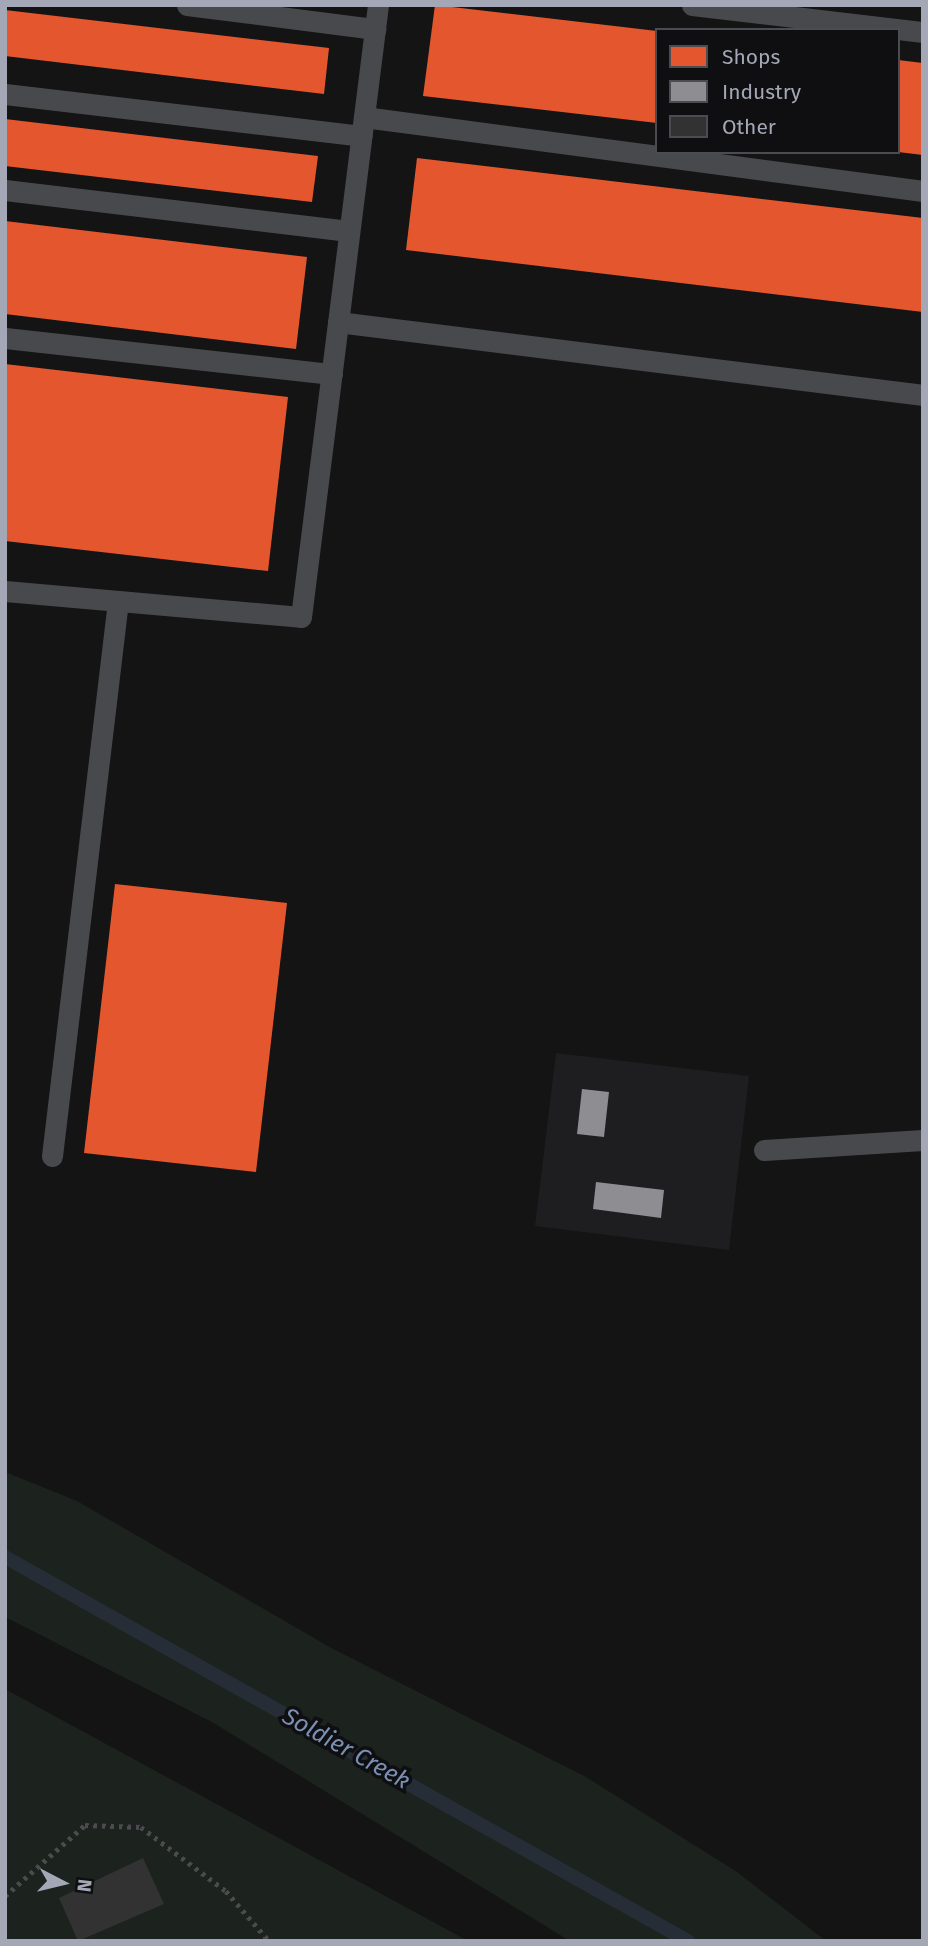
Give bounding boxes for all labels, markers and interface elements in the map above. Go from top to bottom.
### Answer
legend [655,28,900,154]
text: Shops [722,44,780,70]
text: Industry [722,79,801,105]
text: Other [722,114,776,140]
water label: Soldier Creek [277,1702,415,1796]
north arrow [28,1848,98,1918]
text: N [72,1878,97,1893]

